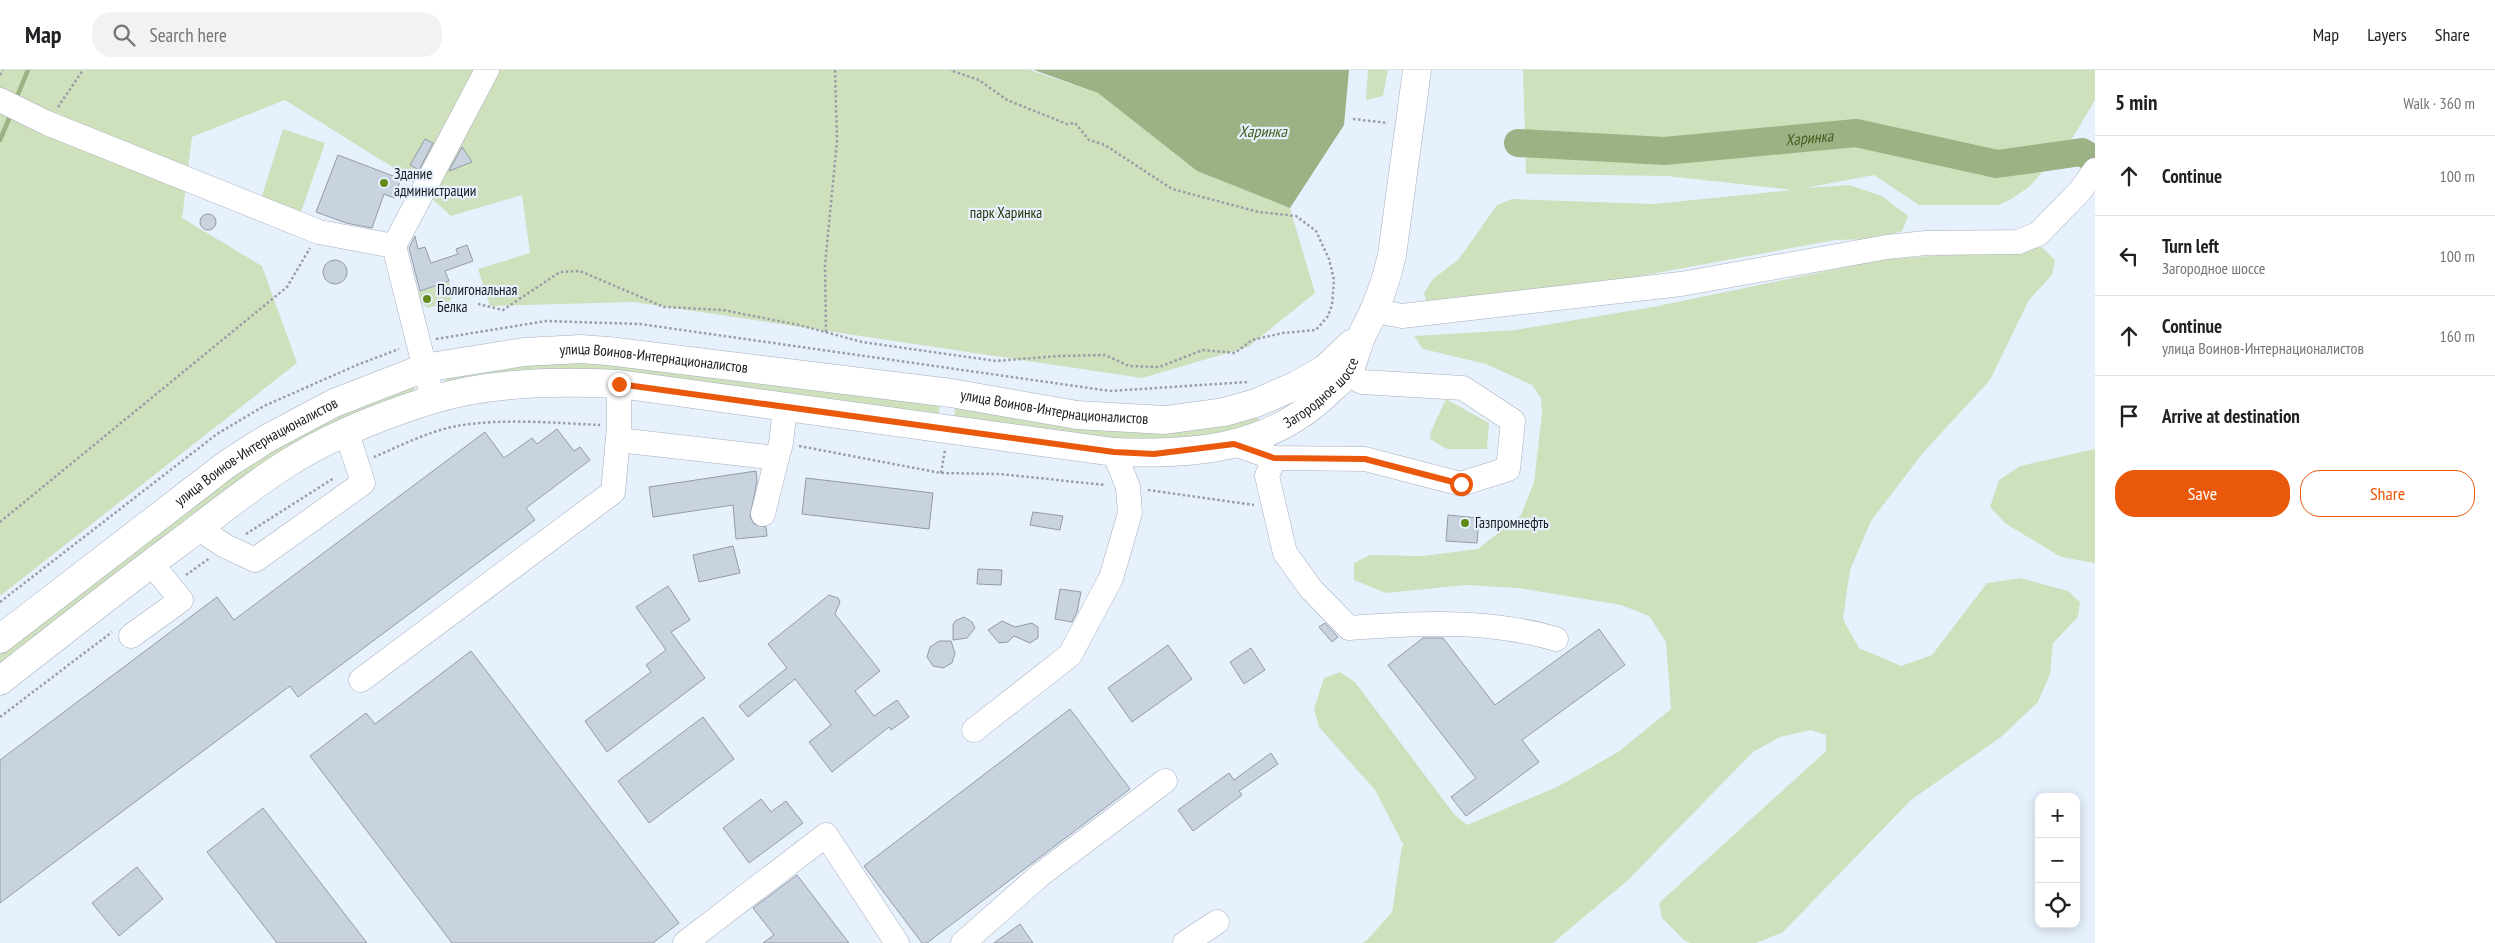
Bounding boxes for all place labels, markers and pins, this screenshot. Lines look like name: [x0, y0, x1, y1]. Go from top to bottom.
place label: Здание администрации: [394, 164, 476, 200]
marker: Здание администрации: [378, 177, 390, 189]
place label: Полигональная Белка: [437, 280, 518, 316]
marker: Полигональная Белка: [421, 293, 433, 305]
place label: Газпромнефть: [1475, 513, 1549, 532]
marker: Газпромнефть: [1459, 517, 1471, 529]

